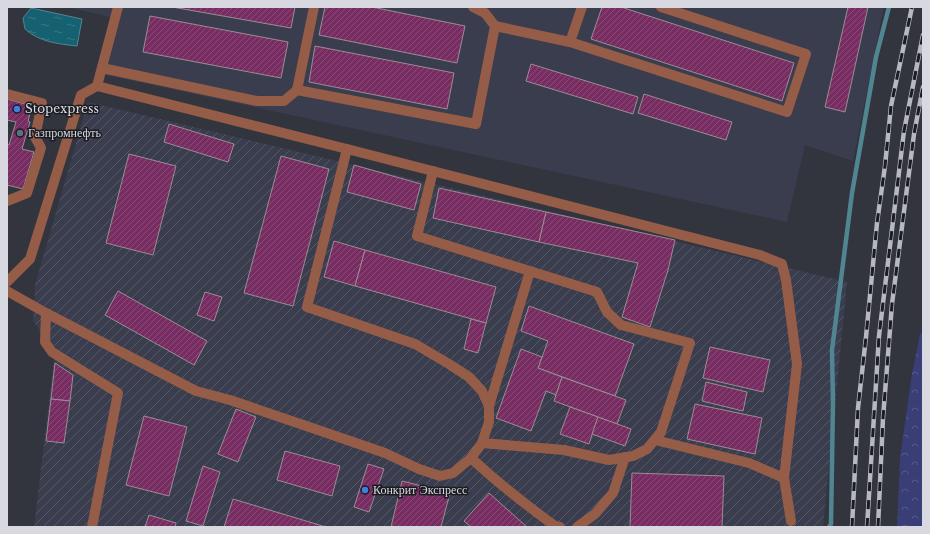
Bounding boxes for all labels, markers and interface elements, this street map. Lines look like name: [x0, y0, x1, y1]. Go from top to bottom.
place label: Stopexpress: [25, 101, 99, 116]
marker: Stopexpress: [12, 104, 22, 114]
place label: Газпромнефть: [28, 125, 101, 140]
marker: Газпромнефть: [15, 128, 25, 138]
place label: Конкрит Экспресс: [373, 482, 467, 497]
marker: Конкрит Экспресс: [360, 485, 370, 495]

